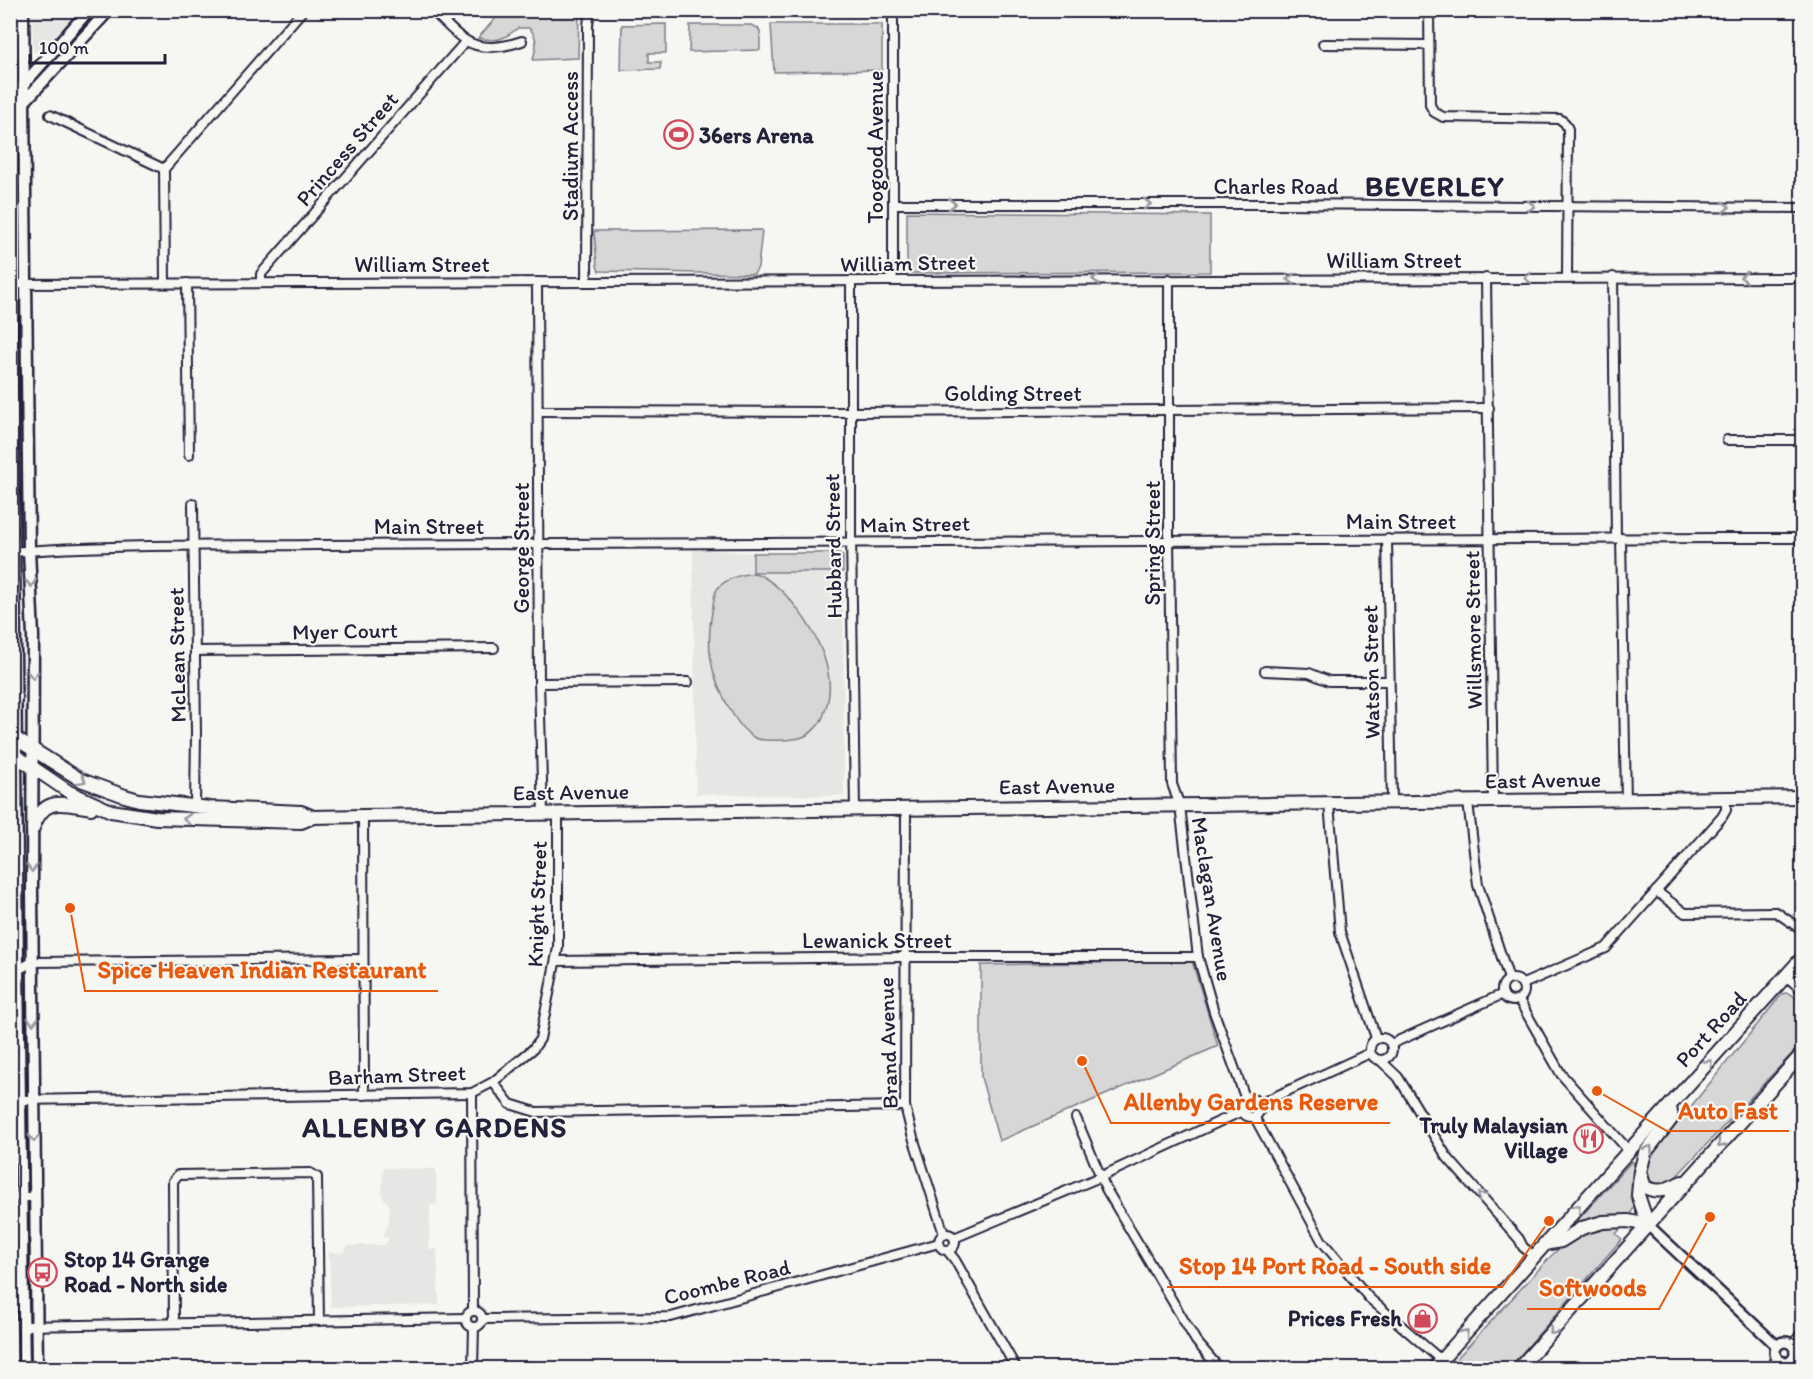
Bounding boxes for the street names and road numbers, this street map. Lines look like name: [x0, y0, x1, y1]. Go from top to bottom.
street label: Stadium Access: [557, 71, 584, 221]
street label: Toogood Avenue: [862, 71, 889, 223]
street label: Princess Street: [290, 86, 404, 212]
street label: Charles Road: [1214, 173, 1339, 200]
street label: William Street: [1326, 247, 1462, 274]
street label: William Street: [840, 248, 976, 278]
street label: William Street: [354, 251, 490, 278]
street label: Golding Street: [944, 380, 1082, 407]
street label: Hubbard Street: [818, 473, 848, 619]
street label: Spring Street: [1139, 480, 1166, 606]
street label: George Street: [508, 483, 535, 613]
street label: Main Street: [1346, 508, 1456, 535]
street label: Main Street: [860, 510, 970, 538]
street label: Main Street: [374, 513, 484, 540]
street label: Willsmore Street: [1458, 550, 1488, 710]
street label: McLean Street: [162, 587, 192, 723]
street label: Watson Street: [1356, 605, 1386, 739]
street label: Myer Court: [292, 617, 398, 645]
street label: East Avenue: [1485, 765, 1601, 795]
street label: East Avenue: [999, 771, 1115, 801]
street label: East Avenue: [513, 777, 629, 807]
street label: Maclagan Avenue: [1186, 815, 1238, 983]
street label: Knight Street: [521, 840, 553, 968]
street label: Lewanick Street: [802, 927, 952, 954]
street label: Brand Avenue: [872, 977, 904, 1109]
street label: Port Road: [1670, 985, 1752, 1073]
street label: Barham Street: [327, 1059, 467, 1091]
street label: Coombe Road: [661, 1253, 793, 1311]

